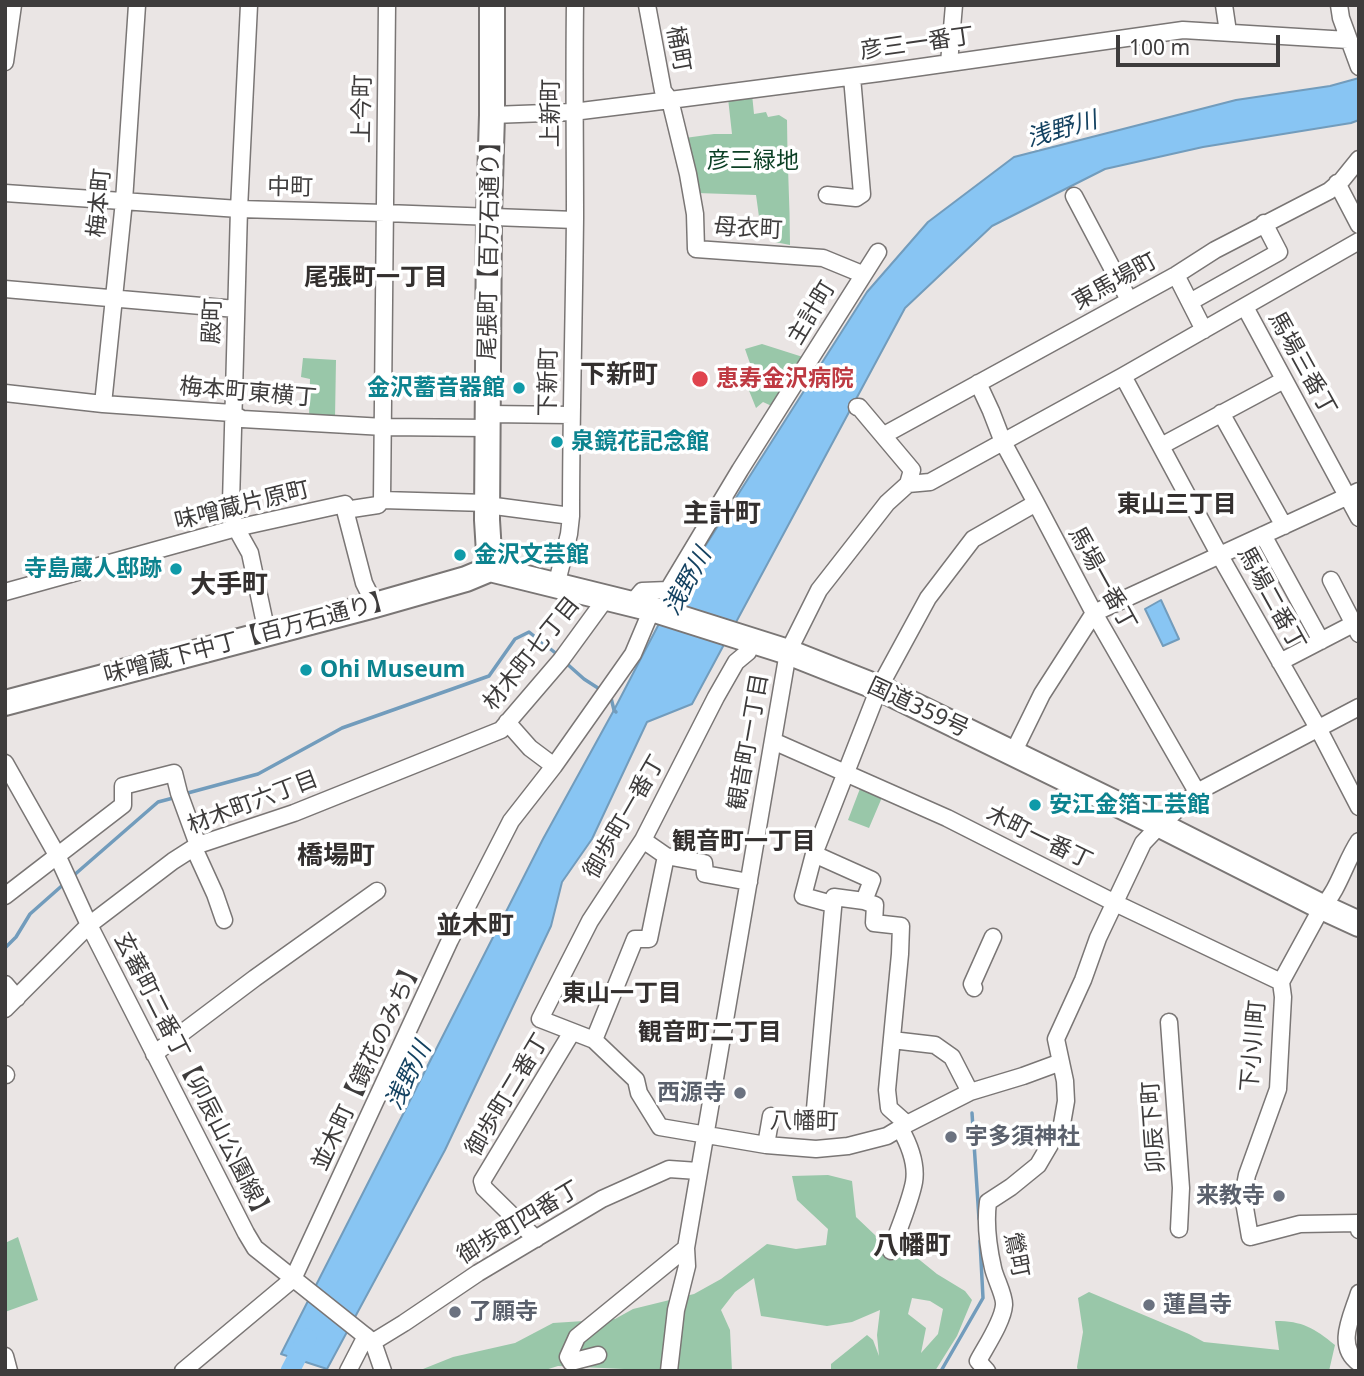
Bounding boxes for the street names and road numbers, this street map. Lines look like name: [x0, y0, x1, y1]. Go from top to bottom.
street label: 彦三一番丁: [858, 22, 976, 66]
street label: 桶町: [660, 24, 696, 74]
street label: 上今町: [349, 74, 377, 144]
street label: 上新町: [537, 79, 565, 147]
street label: 尾張町【百万石通り】: [474, 130, 506, 360]
street label: 梅本町: [83, 167, 117, 239]
street label: 中町: [267, 174, 313, 202]
street label: 母衣町: [713, 213, 783, 245]
street label: 東馬場町: [1068, 248, 1162, 316]
street label: 主計町: [782, 276, 842, 350]
street label: 殿町: [198, 298, 228, 344]
street label: 馬場三番丁: [1262, 307, 1342, 421]
street label: 下新町: [535, 347, 563, 417]
street label: 梅本町東横丁: [178, 373, 318, 413]
street label: 味噌蔵片原町: [172, 476, 312, 536]
street label: 馬場一番丁: [1062, 522, 1142, 636]
street label: 馬場二番丁: [1231, 542, 1311, 656]
street label: 味噌蔵下中丁【百万石通り】: [101, 586, 397, 690]
street label: 材木町七丁目: [478, 592, 586, 716]
street label: 観音町一丁目: [723, 672, 775, 812]
street label: 国道359号: [863, 673, 973, 743]
street label: 御歩町一番丁: [579, 750, 671, 884]
street label: 材木町六丁目: [184, 765, 322, 841]
street label: 木町一番丁: [981, 800, 1097, 876]
street label: 玄蕃町二番丁【卯辰山公園線】: [108, 928, 278, 1228]
street label: 並木町【鏡花のみち】: [307, 955, 429, 1175]
street label: 下小川町: [1236, 999, 1272, 1093]
street label: 御歩町二番丁: [461, 1029, 555, 1161]
street label: 卯辰下町: [1137, 1080, 1171, 1174]
street label: 八幡町: [769, 1108, 839, 1136]
street label: 御歩町四番丁: [453, 1176, 585, 1270]
street label: 鶯町: [998, 1230, 1034, 1280]

